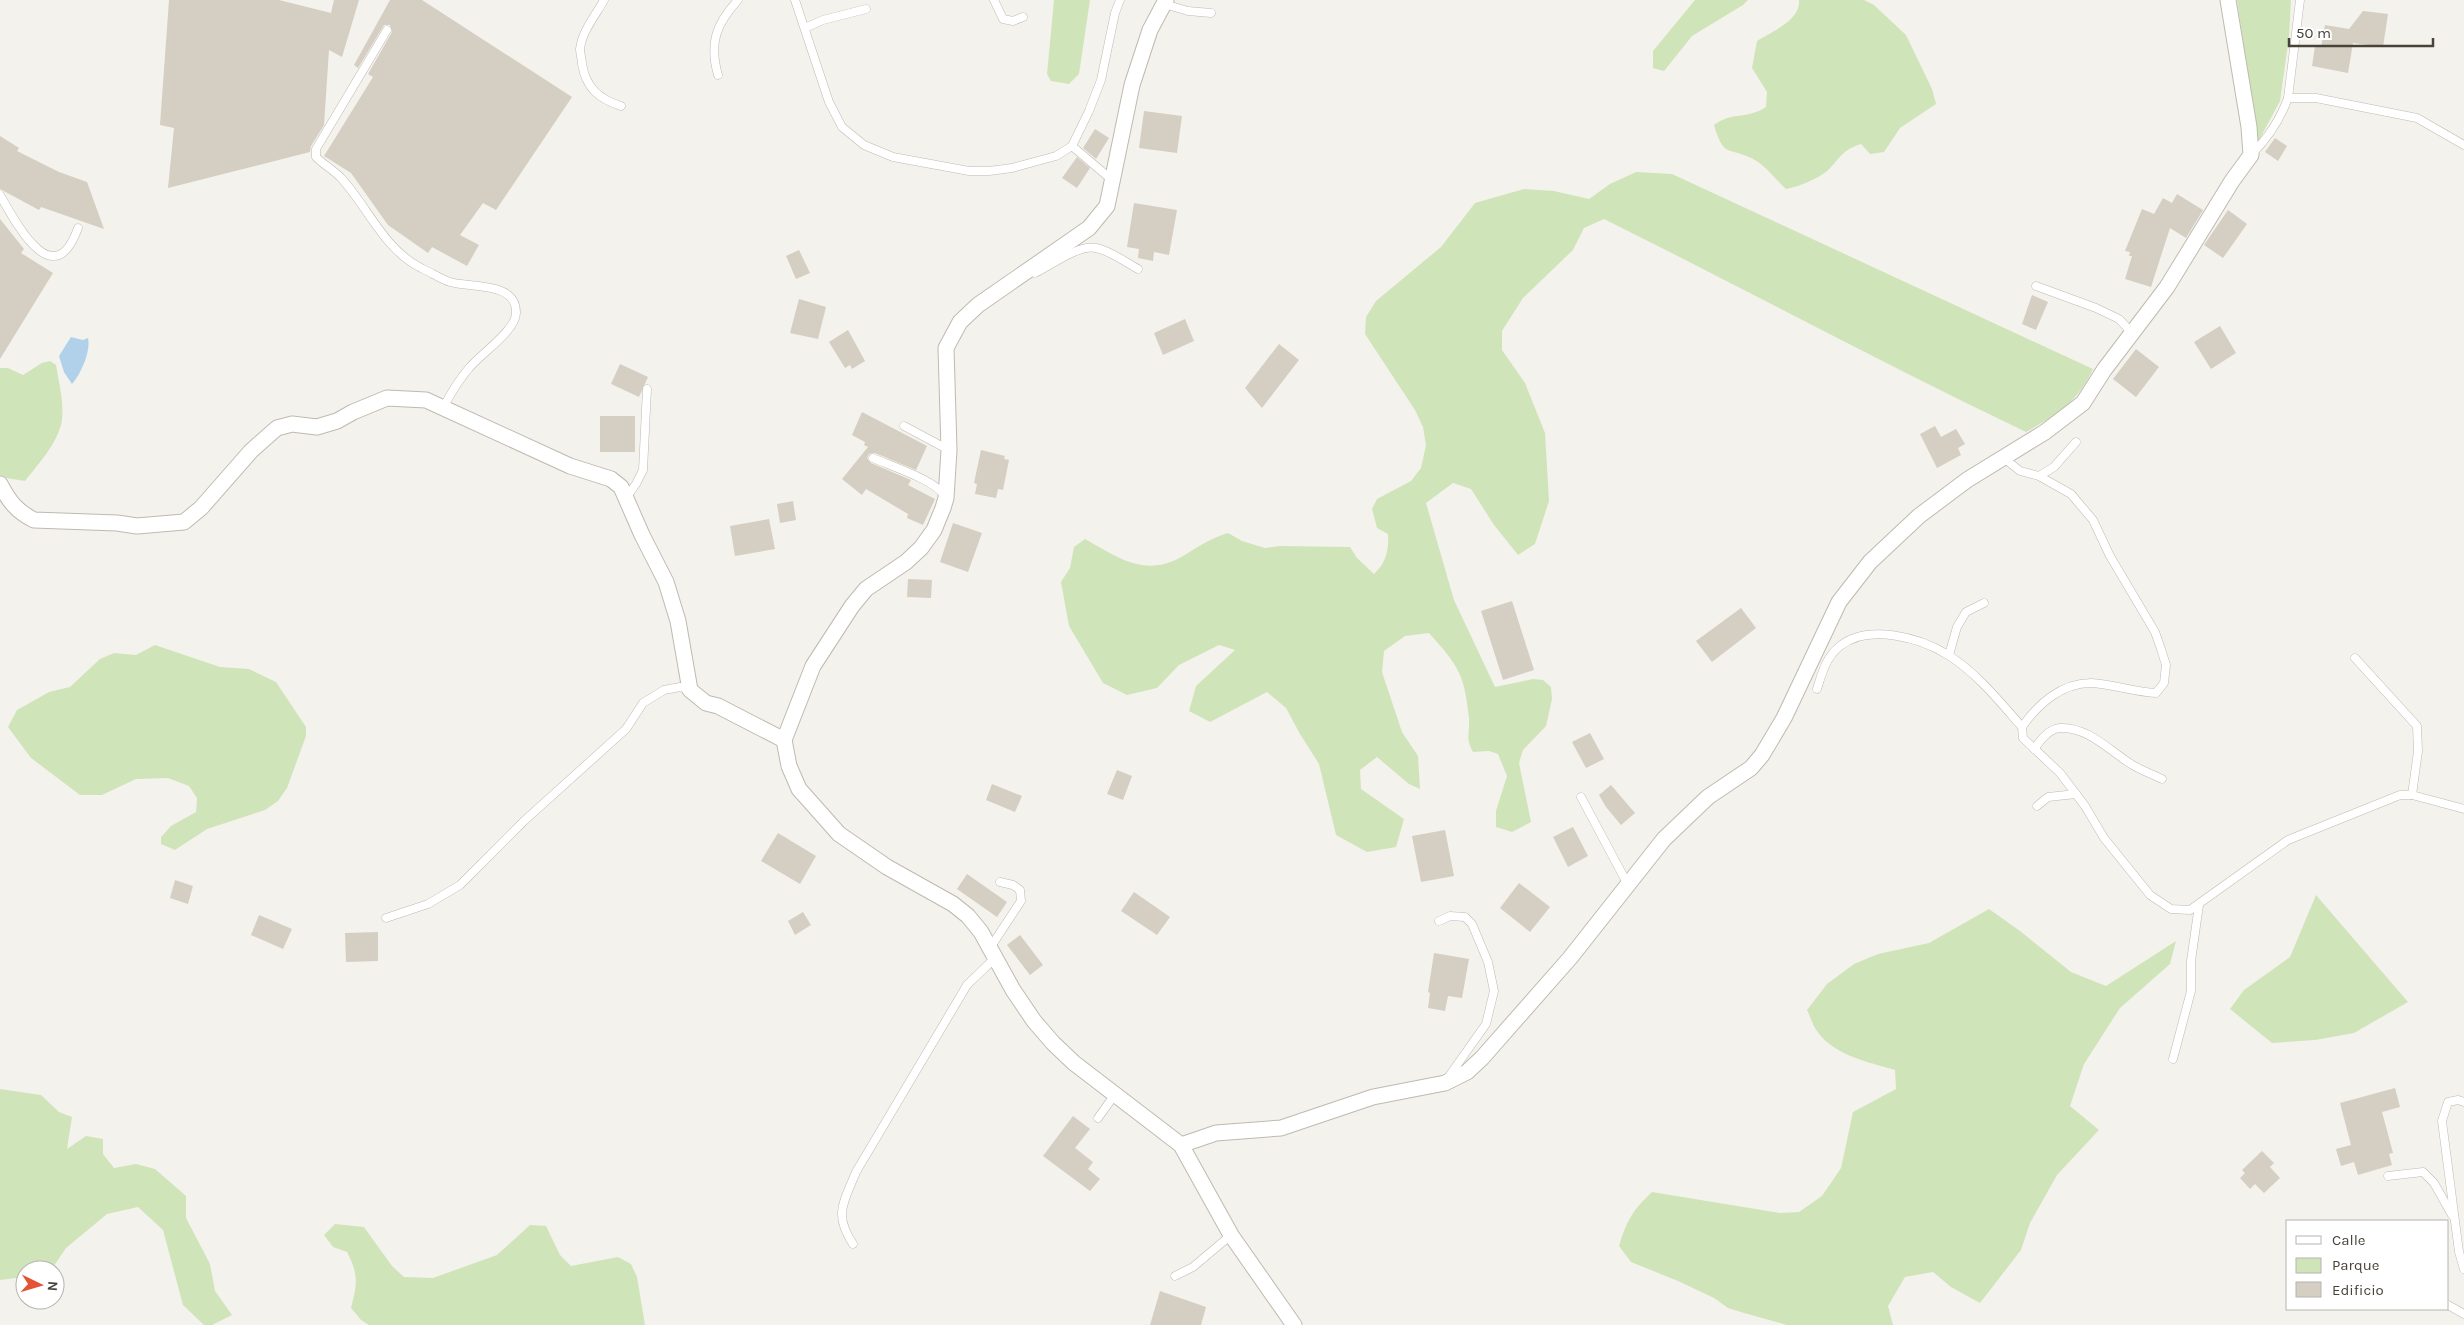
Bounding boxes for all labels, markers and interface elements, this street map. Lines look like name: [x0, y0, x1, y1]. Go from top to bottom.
scale bar: [2289, 15, 2433, 47]
text: 50 m: [2296, 24, 2331, 42]
legend: [2286, 1220, 2449, 1310]
text: Calle: [2332, 1231, 2366, 1249]
text: Parque: [2332, 1256, 2380, 1274]
north arrow: [15, 1260, 65, 1310]
text: N: [44, 1280, 61, 1292]
text: Edificio: [2332, 1281, 2384, 1299]

